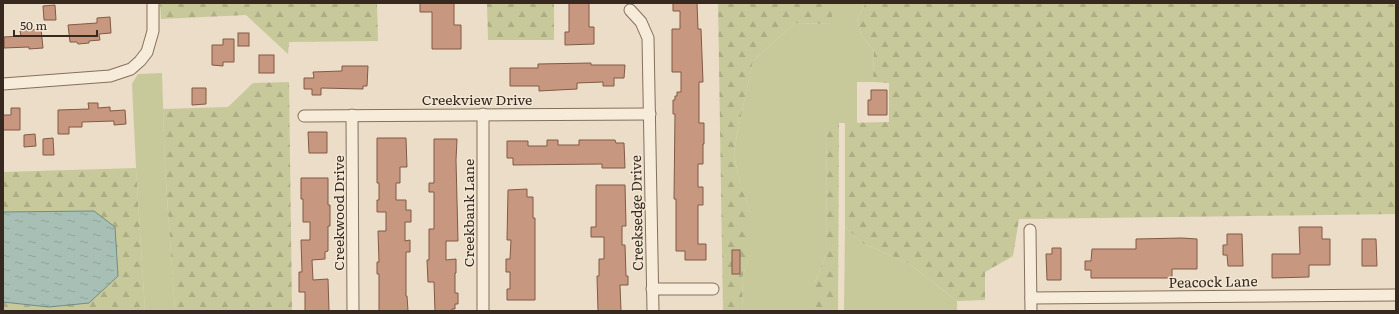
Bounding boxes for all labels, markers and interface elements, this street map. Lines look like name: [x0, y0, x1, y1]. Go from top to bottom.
scale bar: [14, 12, 97, 38]
text: 50 m: [20, 16, 47, 34]
street label: Creekview Drive: [422, 89, 532, 109]
street label: Creekwood Drive: [328, 155, 348, 271]
street label: Creeksedge Drive: [625, 155, 647, 271]
street label: Creekbank Lane: [458, 159, 478, 267]
street label: Peacock Lane: [1168, 270, 1258, 292]

